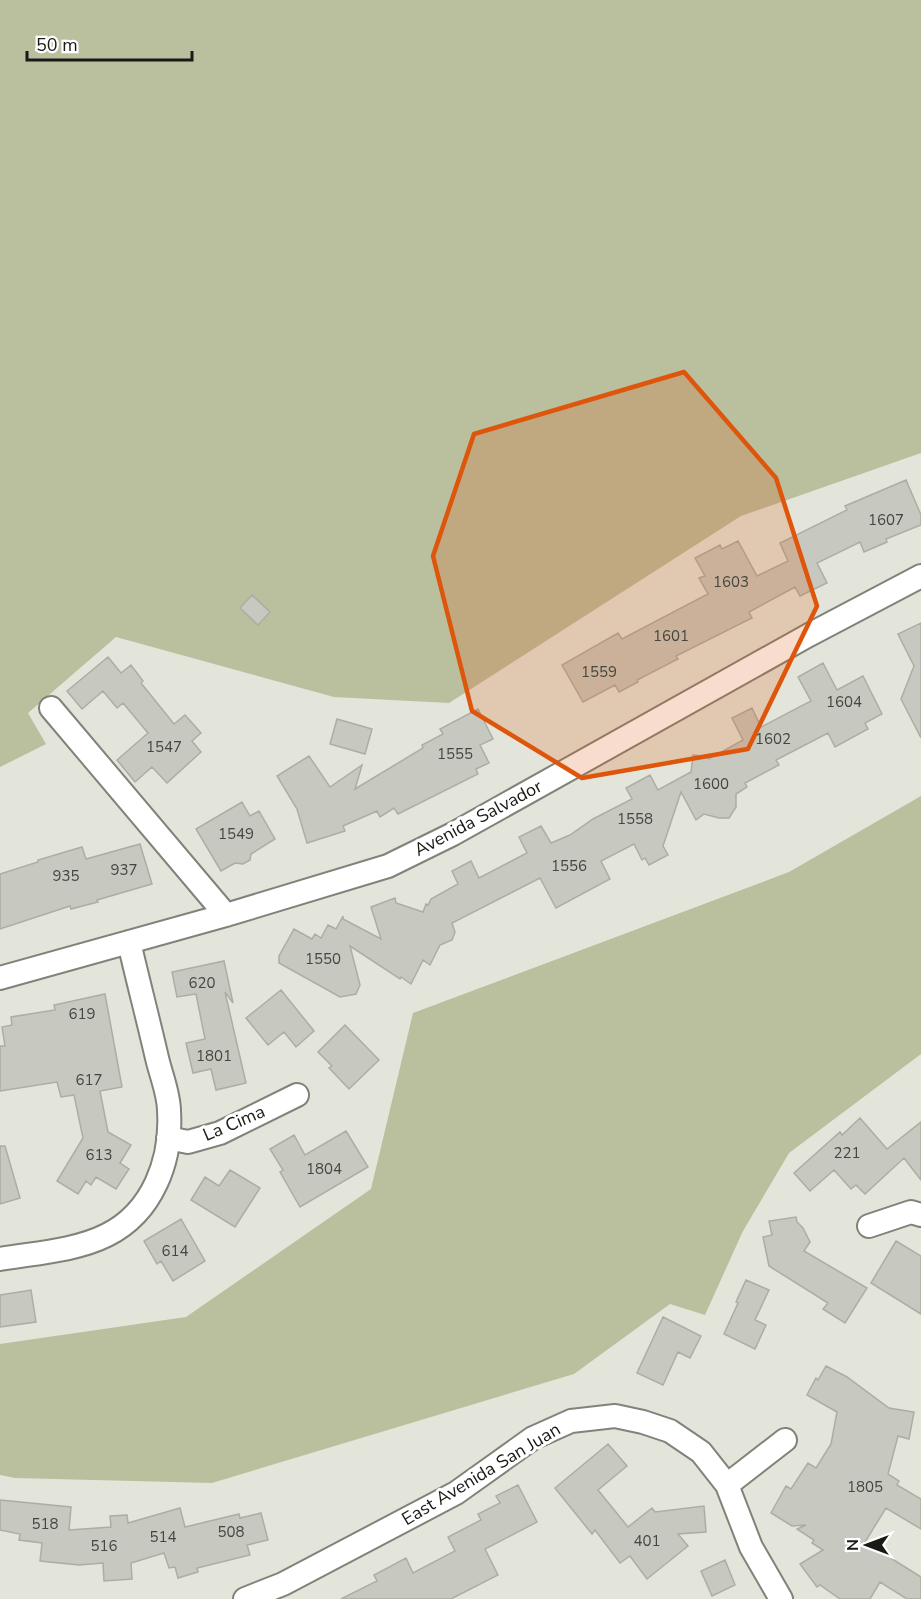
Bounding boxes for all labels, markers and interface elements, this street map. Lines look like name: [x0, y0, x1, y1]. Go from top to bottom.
scale bar: [27, 24, 192, 62]
text: 50 m: [36, 33, 78, 57]
house number: 1607: [868, 510, 904, 530]
house number: 1603: [713, 572, 749, 592]
house number: 1601: [653, 626, 689, 646]
house number: 1559: [581, 662, 617, 682]
house number: 1604: [826, 692, 862, 712]
house number: 1602: [755, 729, 791, 749]
house number: 1547: [146, 737, 182, 757]
house number: 1555: [437, 744, 473, 764]
street label: Avenida Salvador: [410, 774, 547, 862]
house number: 1600: [693, 774, 729, 794]
house number: 1558: [617, 809, 653, 829]
house number: 1549: [218, 824, 254, 844]
house number: 1556: [551, 856, 587, 876]
house number: 937: [110, 860, 138, 880]
house number: 935: [52, 866, 80, 886]
house number: 1550: [305, 949, 341, 969]
house number: 620: [188, 973, 216, 993]
house number: 619: [68, 1004, 96, 1024]
house number: 1801: [196, 1046, 232, 1066]
house number: 617: [75, 1070, 103, 1090]
street label: La Cima: [199, 1099, 269, 1147]
house number: 221: [833, 1143, 861, 1163]
house number: 613: [85, 1145, 113, 1165]
house number: 1804: [306, 1159, 342, 1179]
house number: 614: [161, 1241, 189, 1261]
street label: East Avenida San Juan: [397, 1417, 565, 1531]
house number: 1805: [847, 1477, 883, 1497]
house number: 518: [31, 1514, 59, 1534]
north arrow: [837, 1515, 897, 1575]
house number: 508: [217, 1522, 245, 1542]
house number: 514: [149, 1527, 177, 1547]
house number: 401: [633, 1531, 661, 1551]
house number: 516: [90, 1536, 118, 1556]
text: N: [842, 1539, 864, 1551]

